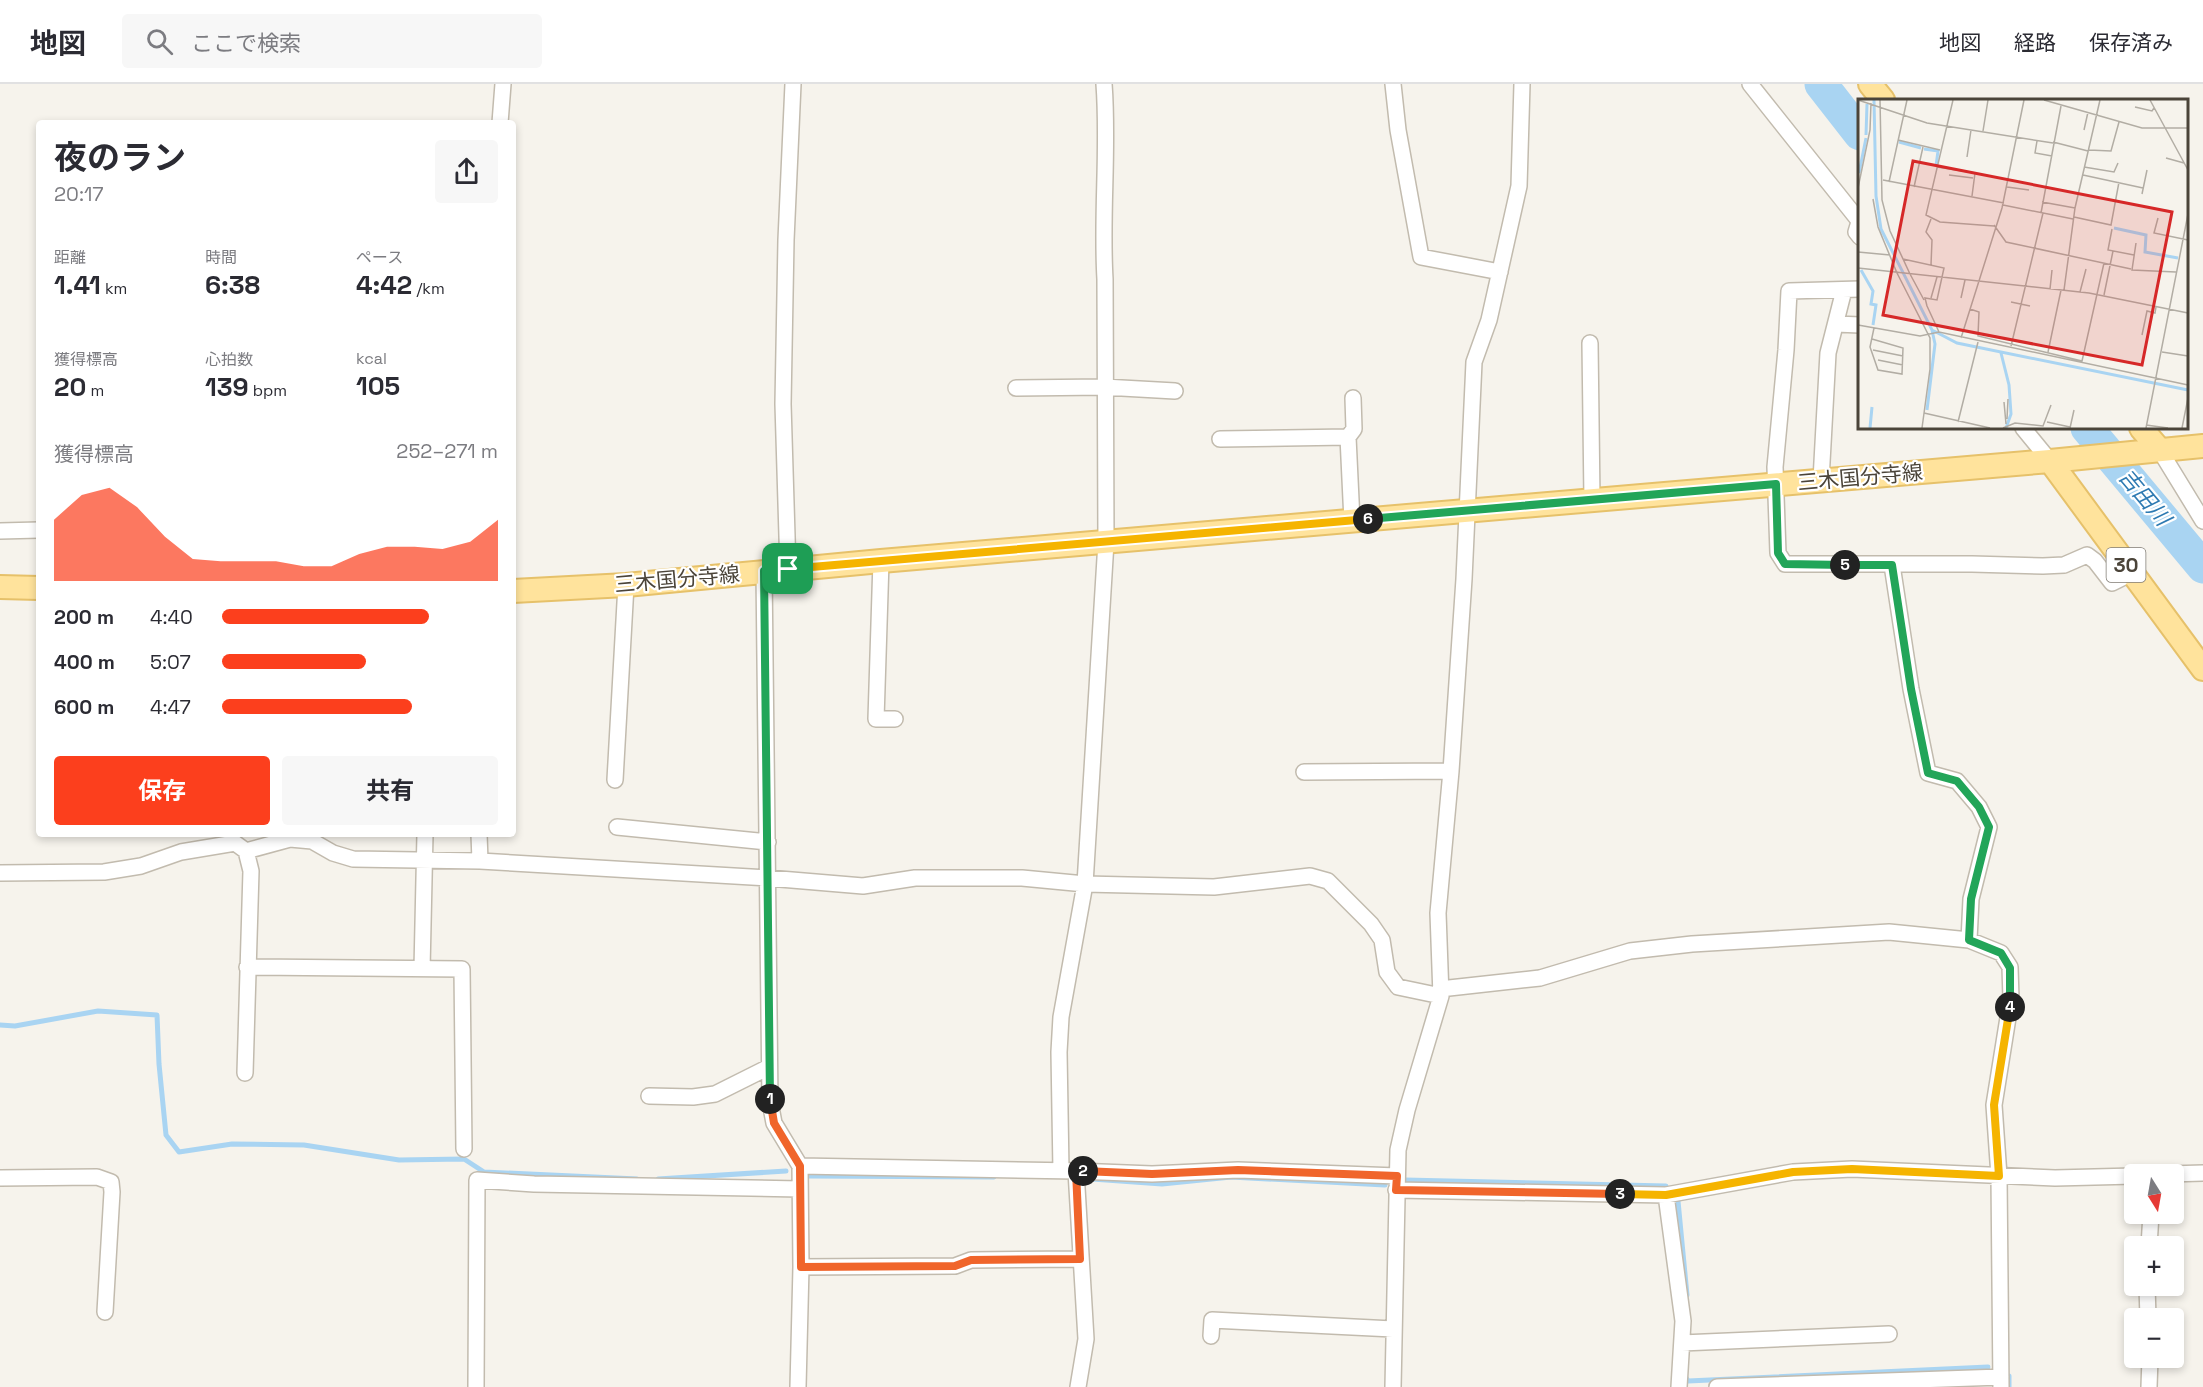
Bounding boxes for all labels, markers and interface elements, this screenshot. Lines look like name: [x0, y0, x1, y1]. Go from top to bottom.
search box: [122, 14, 542, 68]
text: 地図: [30, 25, 86, 61]
icon: search: [143, 25, 176, 58]
text: ここで検索: [191, 29, 301, 57]
text: 地図: [1939, 29, 1981, 56]
text: 経路: [2014, 29, 2056, 56]
text: 保存済み: [2089, 29, 2173, 56]
inset map: [1858, 99, 2188, 429]
text: 夜のラン: [54, 137, 186, 179]
button: share: [435, 140, 498, 203]
text: 20:17: [54, 181, 104, 207]
text: 距離: [54, 247, 86, 268]
text: 時間: [205, 247, 237, 268]
text: ペース: [356, 247, 403, 268]
text: 1.41: [54, 268, 101, 302]
text: 6:38: [205, 268, 260, 302]
text: 4:42: [356, 268, 412, 302]
text: km: [101, 278, 127, 299]
text: /km: [412, 278, 445, 299]
text: kcal: [356, 348, 387, 369]
text: 獲得標高: [54, 349, 118, 370]
text: 心拍数: [205, 349, 253, 370]
text: 105: [356, 369, 400, 403]
text: 20: [54, 370, 86, 404]
text: 139: [205, 370, 249, 404]
text: m: [86, 380, 104, 401]
text: bpm: [249, 380, 287, 401]
text: 252–271 m: [396, 438, 498, 464]
text: 獲得標高: [54, 441, 134, 467]
street label: 三木国分寺線: [1796, 458, 1924, 496]
water label: 吉田川: [2113, 463, 2178, 533]
pin: 6: [1353, 504, 1383, 534]
text: 6: [1363, 508, 1373, 529]
pin: [762, 543, 813, 594]
road number: 30: [2106, 548, 2146, 582]
pin: 5: [1830, 550, 1860, 580]
icon: arrive: [771, 552, 804, 585]
text: 5: [1840, 554, 1850, 575]
street label: 三木国分寺線: [613, 560, 741, 598]
text: 200 m: [54, 604, 114, 630]
text: 4:40: [150, 604, 193, 630]
text: 400 m: [54, 649, 115, 675]
text: 5:07: [150, 649, 191, 675]
text: 600 m: [54, 694, 114, 720]
text: 4:47: [150, 694, 191, 720]
button: 保存: [54, 756, 270, 825]
button: 共有: [282, 756, 498, 825]
pin: 4: [1995, 992, 2025, 1022]
text: 4: [2005, 996, 2015, 1017]
pin: 1: [755, 1084, 785, 1114]
text: 1: [766, 1088, 774, 1109]
pin: 2: [1068, 1156, 1098, 1186]
text: 2: [1078, 1160, 1088, 1181]
north arrow: [2124, 1164, 2184, 1224]
map controls: [2124, 1164, 2184, 1368]
pin: 3: [1605, 1179, 1635, 1209]
text: 3: [1615, 1183, 1625, 1204]
button: +: [2124, 1236, 2184, 1296]
button: −: [2124, 1308, 2184, 1368]

